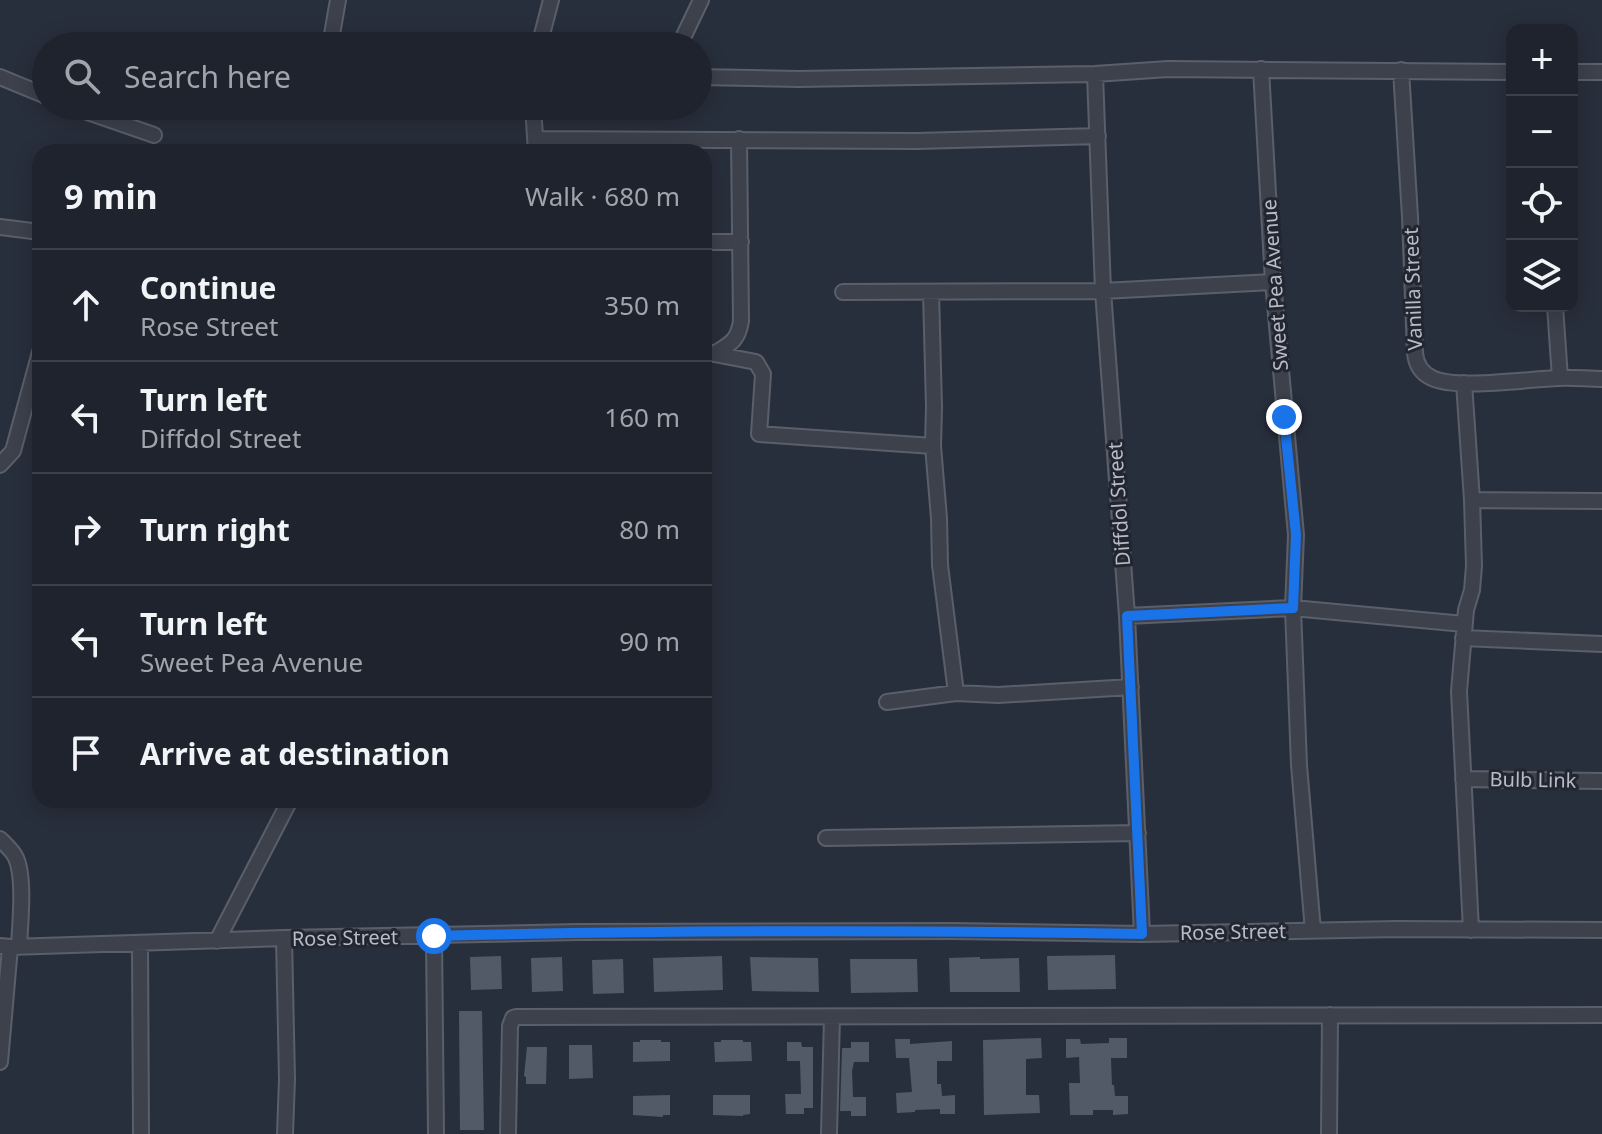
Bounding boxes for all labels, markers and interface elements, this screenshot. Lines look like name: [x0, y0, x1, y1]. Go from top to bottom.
map controls: [1506, 24, 1578, 312]
button: +: [1506, 24, 1578, 96]
search box: [32, 32, 712, 120]
icon: search: [60, 54, 104, 98]
text: Search here: [124, 56, 291, 97]
button: −: [1506, 96, 1578, 168]
button: locate: [1506, 168, 1578, 240]
text: 9 min: [64, 173, 158, 219]
text: Walk · 680 m: [525, 178, 680, 214]
street label: Sweet Pea Avenue: [1255, 198, 1294, 372]
street label: Vanilla Street: [1397, 227, 1428, 351]
button: layers: [1506, 240, 1578, 312]
text: Continue: [140, 267, 276, 308]
icon: ahead: [64, 283, 108, 327]
text: 350 m: [604, 287, 680, 323]
text: Rose Street: [140, 308, 278, 344]
text: Turn left: [140, 379, 268, 420]
icon: left: [64, 395, 108, 439]
text: 160 m: [604, 399, 680, 435]
route end: [1266, 399, 1302, 435]
text: Diffdol Street: [140, 420, 301, 456]
street label: Diffdol Street: [1101, 441, 1136, 567]
icon: right: [64, 507, 108, 551]
text: Turn right: [140, 509, 290, 550]
text: 80 m: [619, 511, 680, 547]
text: Turn left: [140, 603, 268, 644]
icon: left: [64, 619, 108, 663]
text: 90 m: [619, 623, 680, 659]
text: Sweet Pea Avenue: [140, 644, 363, 680]
icon: arrive: [64, 731, 108, 775]
text: Arrive at destination: [140, 733, 450, 774]
street label: Bulb Link: [1489, 765, 1577, 794]
street label: Rose Street: [1180, 917, 1286, 946]
route start: [416, 918, 452, 954]
street label: Rose Street: [292, 923, 398, 952]

